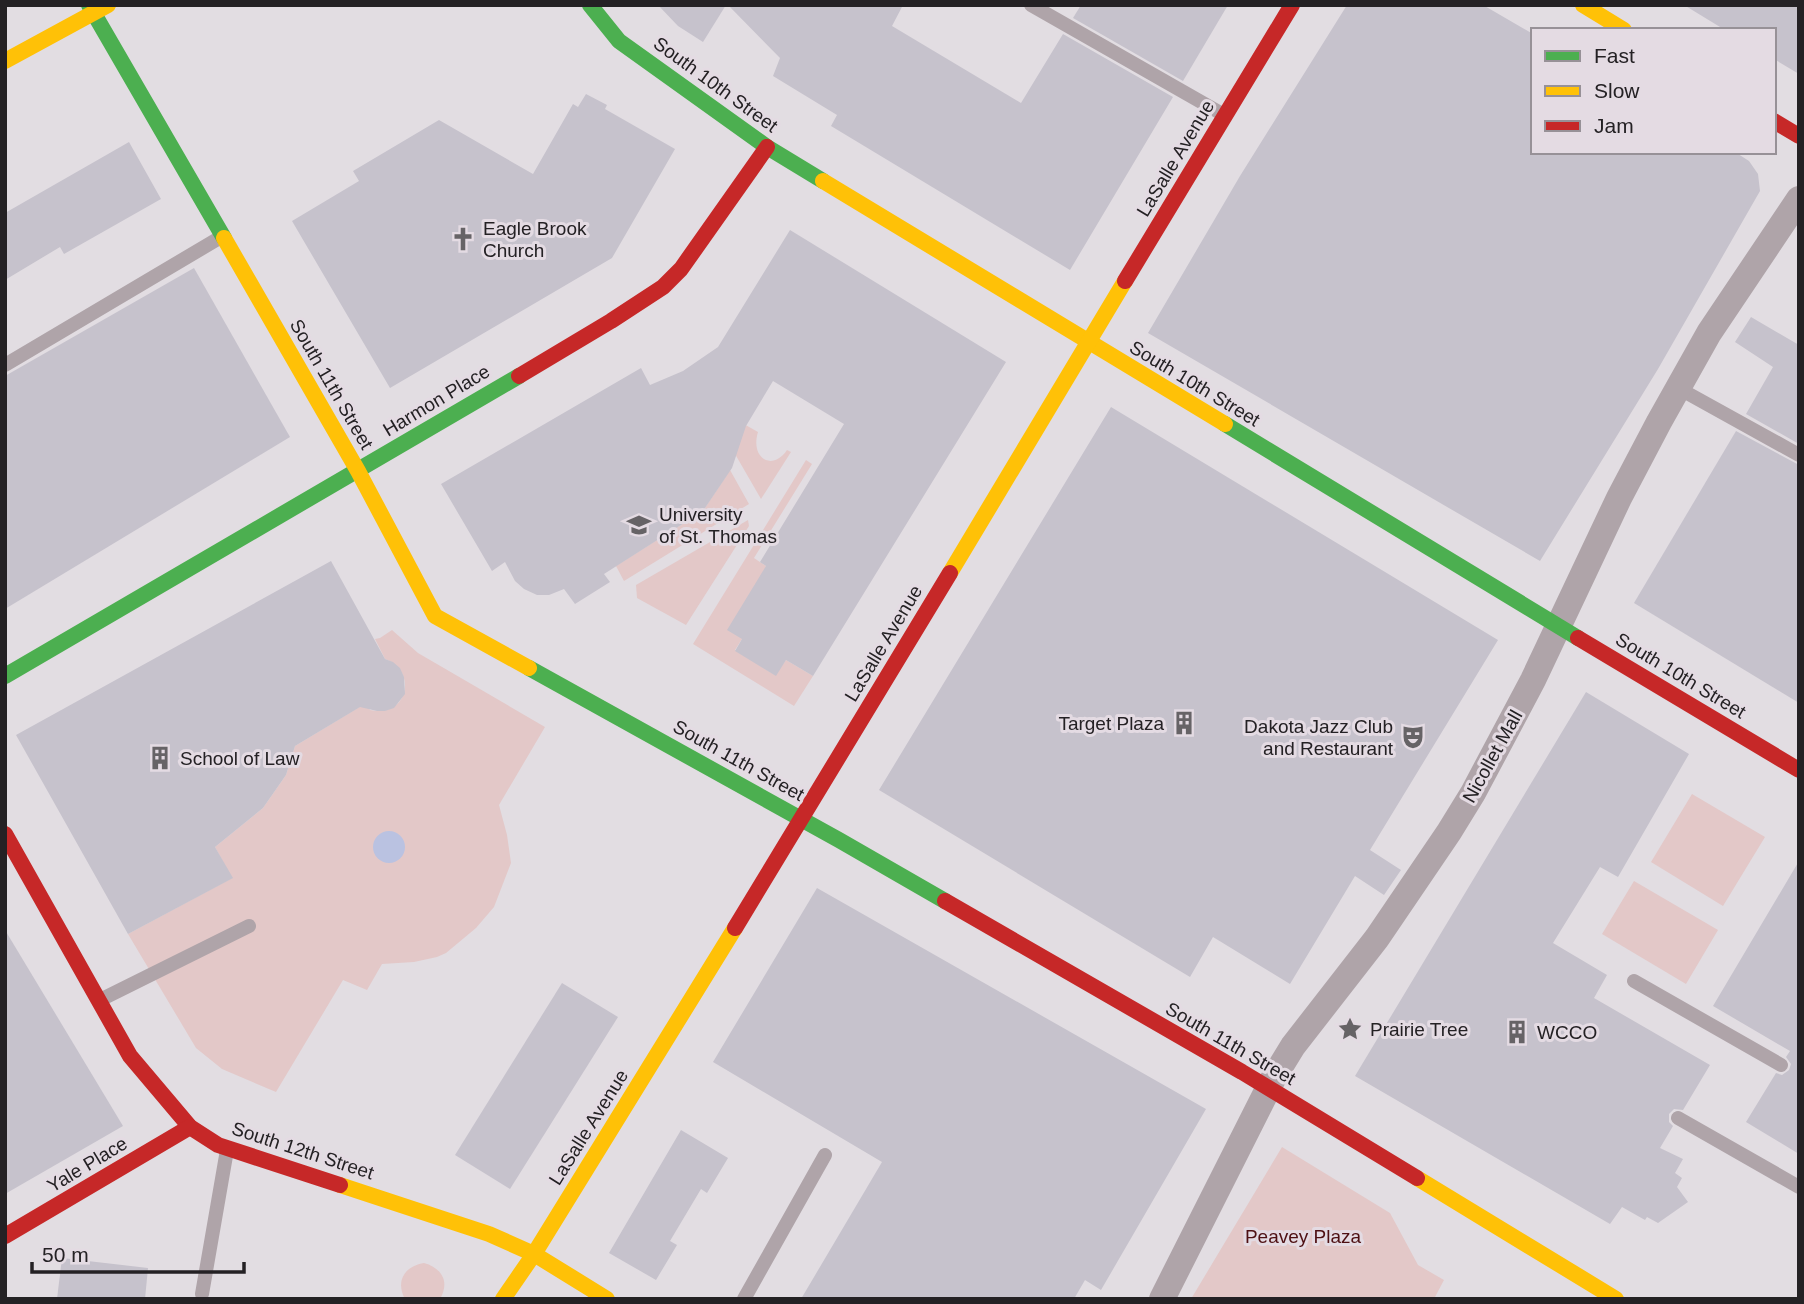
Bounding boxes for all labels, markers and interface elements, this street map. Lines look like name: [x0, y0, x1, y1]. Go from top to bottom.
legend: [1531, 28, 1776, 154]
street label: South 10th Street: [650, 32, 782, 137]
text: Fast: [1594, 44, 1635, 67]
text: Slow: [1594, 79, 1640, 102]
street label: LaSalle Avenue: [1133, 96, 1218, 220]
text: Jam: [1594, 114, 1634, 137]
place label: Eagle Brook Church: [483, 218, 587, 261]
church icon: Eagle Brook Church: [449, 225, 477, 253]
street label: South 11th Street: [286, 316, 378, 454]
street label: South 10th Street: [1126, 336, 1264, 431]
street label: Harmon Place: [379, 360, 493, 440]
place label: University of St. Thomas: [659, 504, 777, 547]
school or university icon: University of St. Thomas: [625, 511, 653, 539]
street label: LaSalle Avenue: [841, 581, 926, 705]
street label: South 10th Street: [1612, 628, 1750, 723]
street label: Nicollet Mall: [1458, 706, 1526, 806]
building icon: Target Plaza: [1170, 709, 1198, 737]
place label: Target Plaza: [1058, 713, 1164, 734]
street label: South 11th Street: [670, 716, 809, 805]
place label: Dakota Jazz Club and Restaurant: [1244, 716, 1394, 759]
theatre icon: Dakota Jazz Club and Restaurant: [1399, 723, 1427, 751]
building icon: School of Law: [146, 744, 174, 772]
place label: School of Law: [180, 748, 300, 769]
street label: South 11th Street: [1162, 998, 1300, 1090]
place icon: Prairie Tree: [1336, 1015, 1364, 1043]
building icon: WCCO: [1503, 1018, 1531, 1046]
place label: Prairie Tree: [1370, 1019, 1468, 1040]
place label: WCCO: [1537, 1022, 1597, 1043]
street label: LaSalle Avenue: [545, 1066, 632, 1189]
street label: South 12th Street: [229, 1118, 377, 1184]
street label: Yale Place: [44, 1132, 131, 1196]
park label: Peavey Plaza: [1245, 1226, 1362, 1247]
scale bar: [32, 1230, 243, 1274]
text: 50 m: [42, 1243, 89, 1266]

